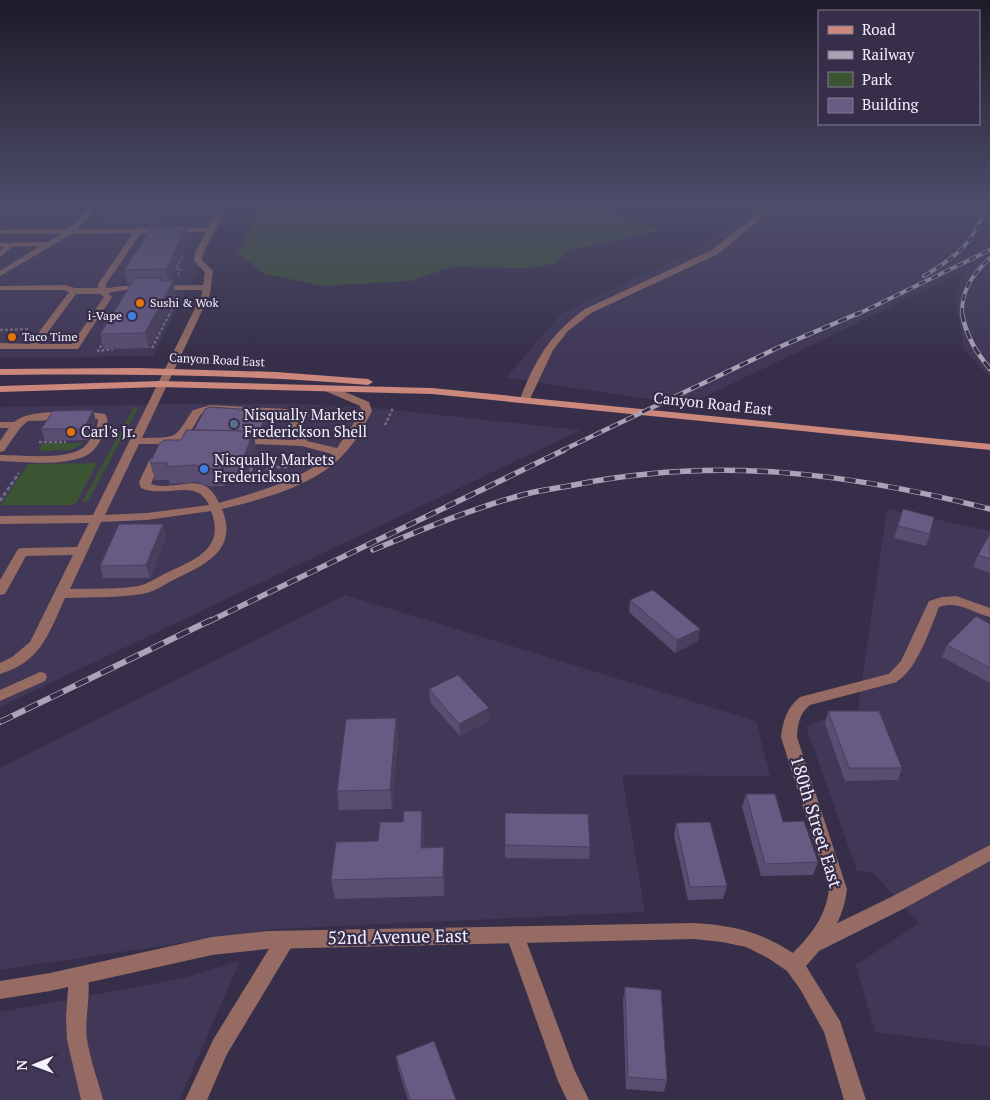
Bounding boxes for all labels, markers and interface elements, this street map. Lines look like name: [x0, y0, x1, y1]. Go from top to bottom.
legend: [818, 10, 980, 125]
text: Road: [862, 19, 895, 39]
text: Railway: [862, 44, 915, 64]
text: Park: [862, 69, 892, 89]
text: Building: [862, 94, 920, 114]
place label: Sushi & Wok: [150, 295, 219, 310]
marker: Sushi & Wok: [134, 297, 146, 309]
place label: i-Vape: [88, 308, 122, 323]
marker: i-Vape: [126, 310, 138, 322]
place label: Taco Time: [22, 329, 78, 344]
marker: Taco Time: [6, 331, 18, 343]
street label: Canyon Road East: [169, 350, 266, 370]
street label: Canyon Road East: [652, 387, 774, 419]
place label: Nisqually Markets Frederickson Shell: [244, 404, 367, 441]
marker: Nisqually Markets Frederickson Shell: [228, 418, 240, 430]
place label: Carl's Jr.: [81, 421, 136, 441]
marker: Carl's Jr.: [65, 426, 77, 438]
place label: Nisqually Markets Frederickson: [214, 449, 334, 486]
marker: Nisqually Markets Frederickson: [198, 463, 210, 475]
street label: 180th Street East: [785, 753, 849, 891]
street label: 52nd Avenue East: [327, 923, 469, 949]
north arrow: [10, 1040, 60, 1090]
text: N: [12, 1059, 31, 1071]

